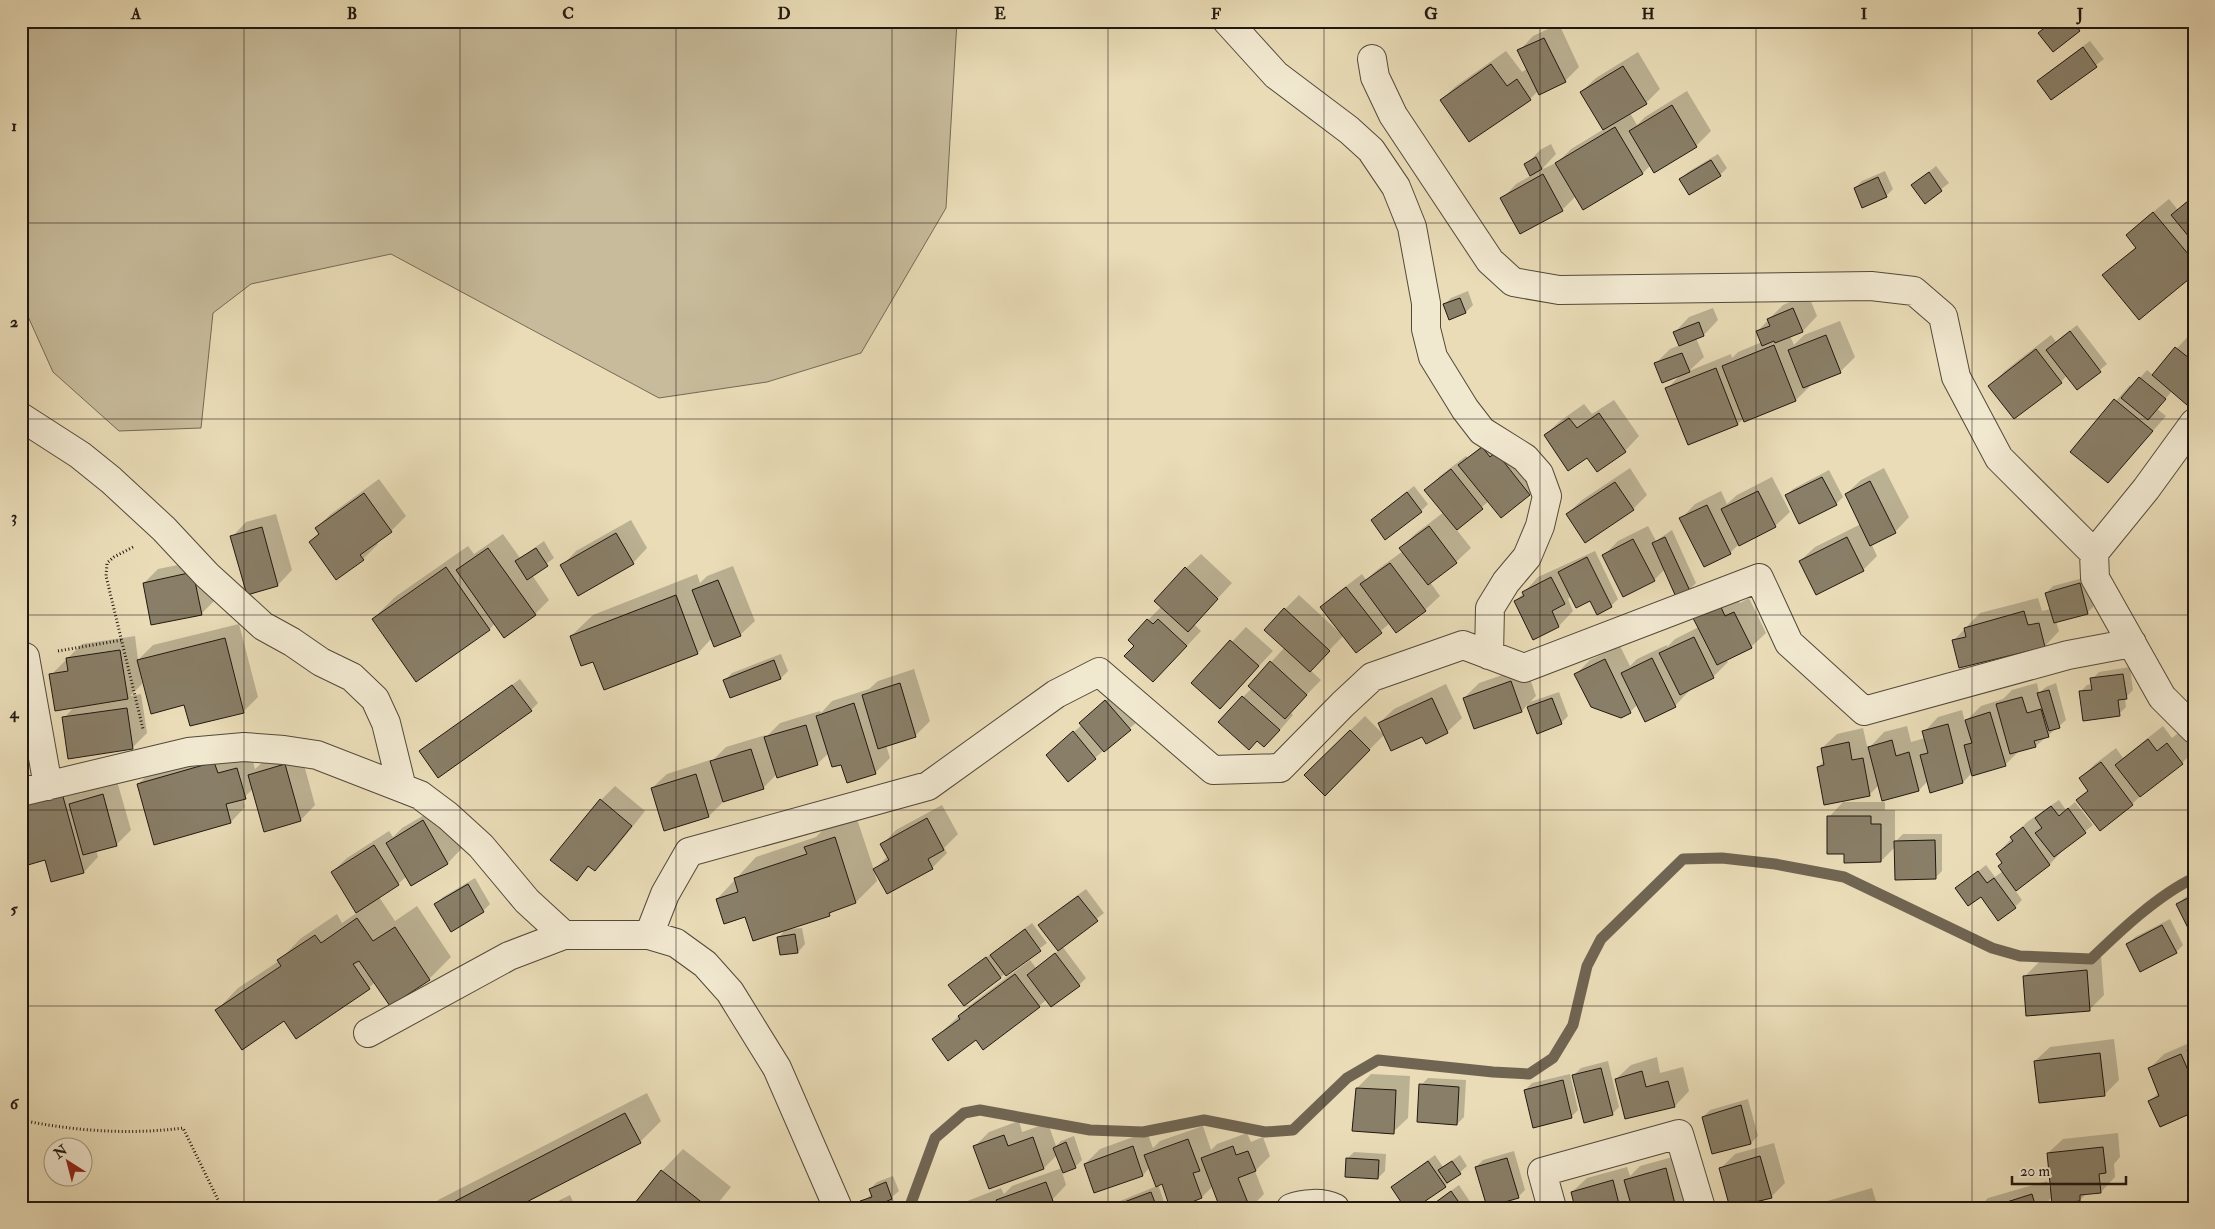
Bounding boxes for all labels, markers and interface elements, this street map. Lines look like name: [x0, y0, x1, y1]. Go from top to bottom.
text: A: [130, 4, 142, 24]
text: B: [347, 4, 357, 24]
text: C: [562, 4, 574, 24]
text: D: [777, 4, 791, 24]
text: E: [994, 4, 1006, 24]
text: F: [1211, 4, 1221, 24]
text: G: [1424, 4, 1438, 24]
text: H: [1641, 4, 1655, 24]
text: I: [1861, 4, 1868, 24]
text: J: [2076, 4, 2084, 25]
text: 1: [11, 116, 17, 136]
text: 2: [10, 312, 18, 332]
text: 3: [11, 507, 17, 527]
text: 4: [9, 703, 20, 723]
text: 5: [10, 899, 18, 919]
text: 6: [10, 1094, 20, 1114]
north arrow: [42, 1136, 92, 1186]
text: N: [50, 1141, 71, 1163]
scale bar: [2012, 1154, 2126, 1186]
text: 20 m: [2020, 1162, 2050, 1181]

